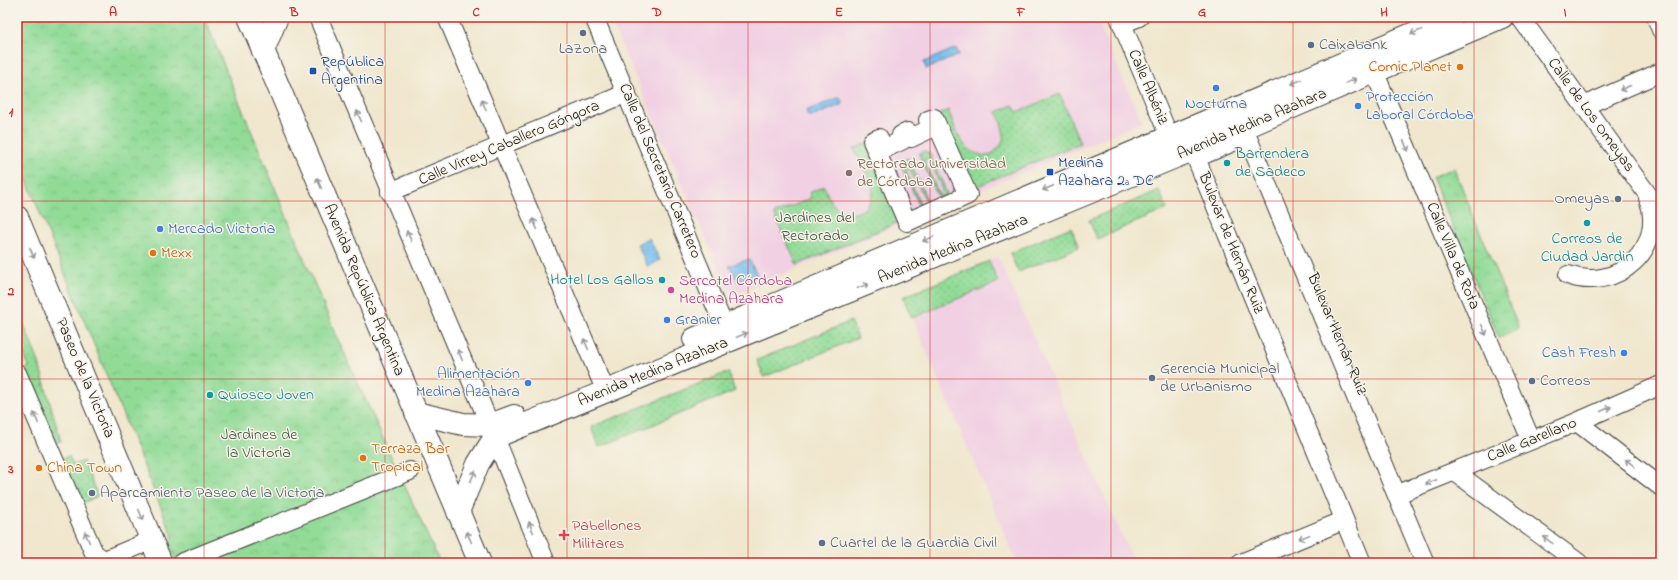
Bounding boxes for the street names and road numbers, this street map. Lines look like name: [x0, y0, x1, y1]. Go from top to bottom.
street label: Calle Albéniz: [1121, 46, 1175, 129]
street label: Calle de Los Omeyas: [1541, 53, 1641, 177]
street label: Calle del Secretario Carretero: [612, 80, 708, 262]
street label: Avenida Medina Azahara: [1173, 82, 1331, 166]
street label: Calle Virrey Caballero Góngora: [415, 94, 603, 192]
street label: Bulevar de Hernán Ruiz: [1191, 168, 1270, 318]
street label: Calle Villa de Rota: [1420, 199, 1486, 313]
street label: Avenida República Argentina: [317, 200, 411, 380]
street label: Avenida Medina Azahara: [874, 208, 1032, 290]
street label: Bulevar Hernán Ruiz: [1300, 268, 1374, 399]
street label: Paseo de la Victoria: [49, 314, 121, 442]
street label: Avenida Medina Azahara: [574, 331, 732, 413]
street label: Calle Garellano: [1483, 411, 1581, 469]

